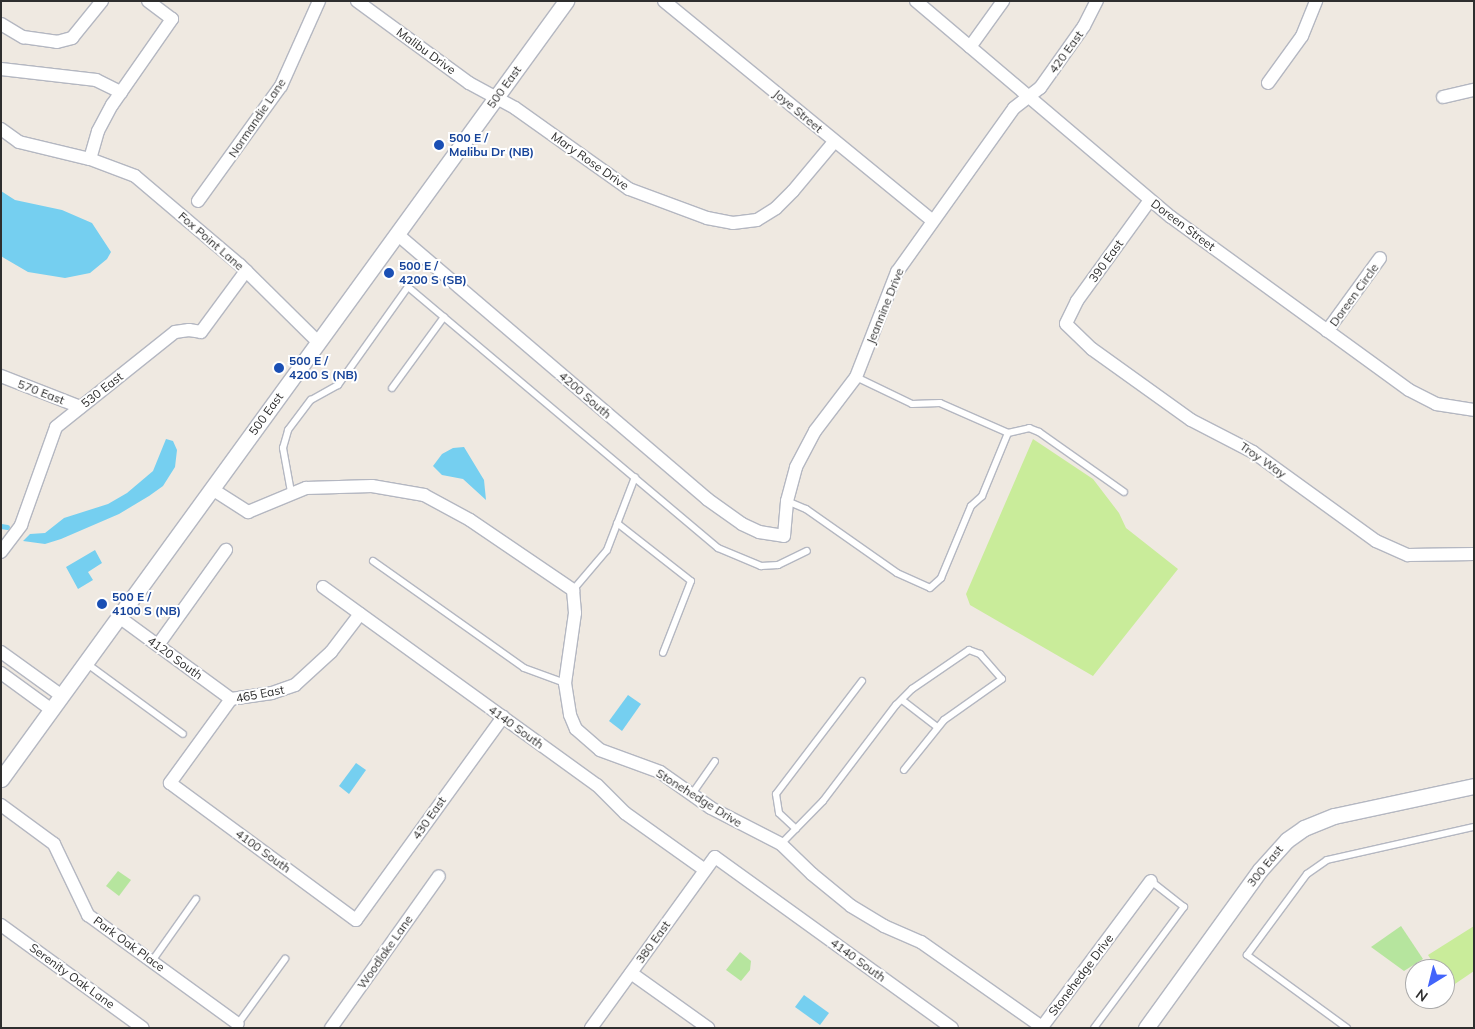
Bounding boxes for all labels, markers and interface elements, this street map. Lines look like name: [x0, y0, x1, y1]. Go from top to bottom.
street label: Malibu Drive: [394, 25, 458, 77]
street label: 420 East: [1046, 28, 1086, 76]
street label: 500 East: [484, 63, 524, 111]
street label: Normandie Lane: [225, 76, 289, 160]
street label: Joye Street: [770, 86, 826, 136]
street label: Mary Rose Drive: [548, 129, 632, 193]
place label: 500 E / Malibu Dr (NB): [449, 131, 534, 159]
marker: 500 E / Malibu Dr (NB): [433, 139, 445, 151]
street label: Doreen Street: [1148, 196, 1218, 254]
street label: Fox Point Lane: [175, 209, 247, 273]
street label: 390 East: [1086, 237, 1126, 285]
place label: 500 E / 4200 S (SB): [399, 259, 467, 287]
street label: Doreen Circle: [1326, 261, 1382, 329]
street label: Jeannine Drive: [863, 266, 907, 346]
marker: 500 E / 4200 S (SB): [383, 267, 395, 279]
place label: 500 E / 4200 S (NB): [289, 354, 358, 382]
marker: 500 E / 4200 S (NB): [273, 362, 285, 374]
street label: 4200 South: [556, 368, 614, 422]
street label: 530 East: [78, 369, 126, 411]
street label: 570 East: [16, 377, 66, 407]
street label: 500 East: [246, 390, 286, 438]
street label: Troy Way: [1237, 439, 1289, 481]
place label: 500 E / 4100 S (NB): [112, 590, 181, 618]
marker: 500 E / 4100 S (NB): [96, 598, 108, 610]
street label: 4120 South: [145, 633, 205, 683]
street label: 465 East: [235, 682, 285, 706]
street label: 4140 South: [486, 702, 546, 752]
street label: Stonehedge Drive: [653, 766, 745, 830]
street label: 430 East: [409, 794, 449, 842]
street label: 4100 South: [233, 826, 293, 876]
street label: 300 East: [1244, 842, 1286, 890]
street label: Woodlake Lane: [354, 912, 416, 992]
street label: Park Oak Place: [91, 913, 167, 975]
street label: 380 East: [633, 918, 673, 966]
street label: Stonehedge Drive: [1046, 931, 1116, 1019]
street label: 4140 South: [828, 935, 888, 985]
street label: Serenity Oak Lane: [27, 940, 117, 1012]
north arrow: [1405, 959, 1455, 1009]
text: N: [1412, 985, 1431, 1006]

